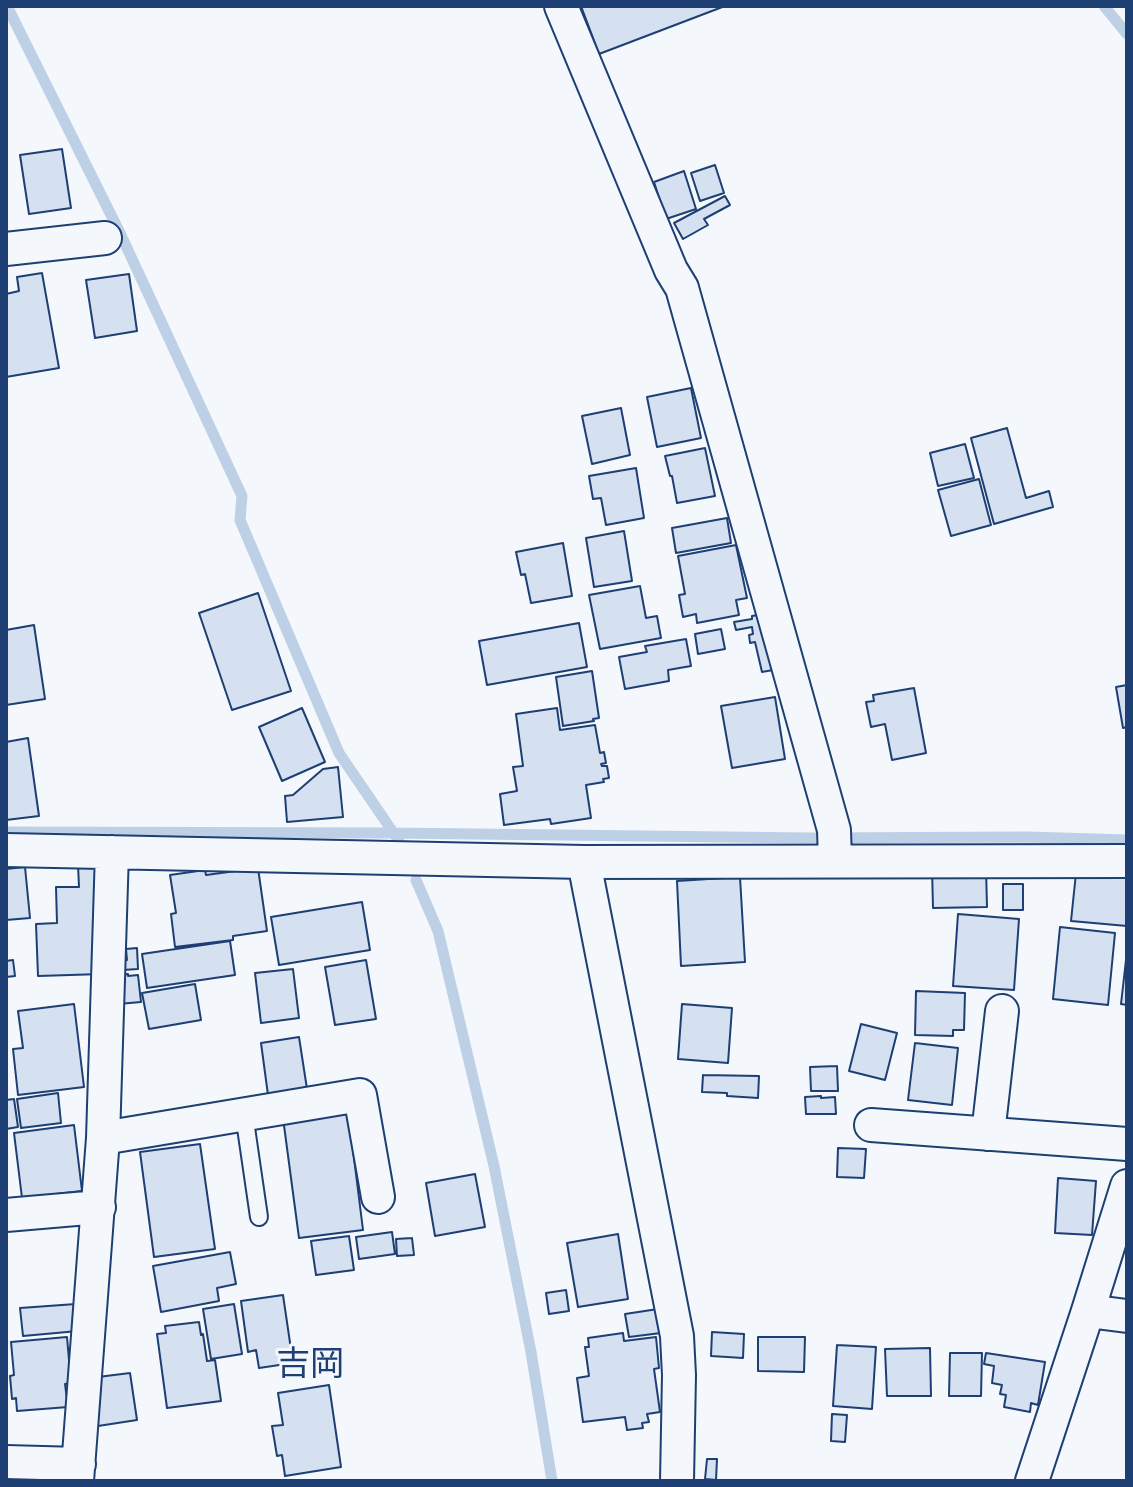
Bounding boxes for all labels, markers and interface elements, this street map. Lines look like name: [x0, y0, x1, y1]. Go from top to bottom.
district label: 吉岡: [276, 1345, 344, 1385]

